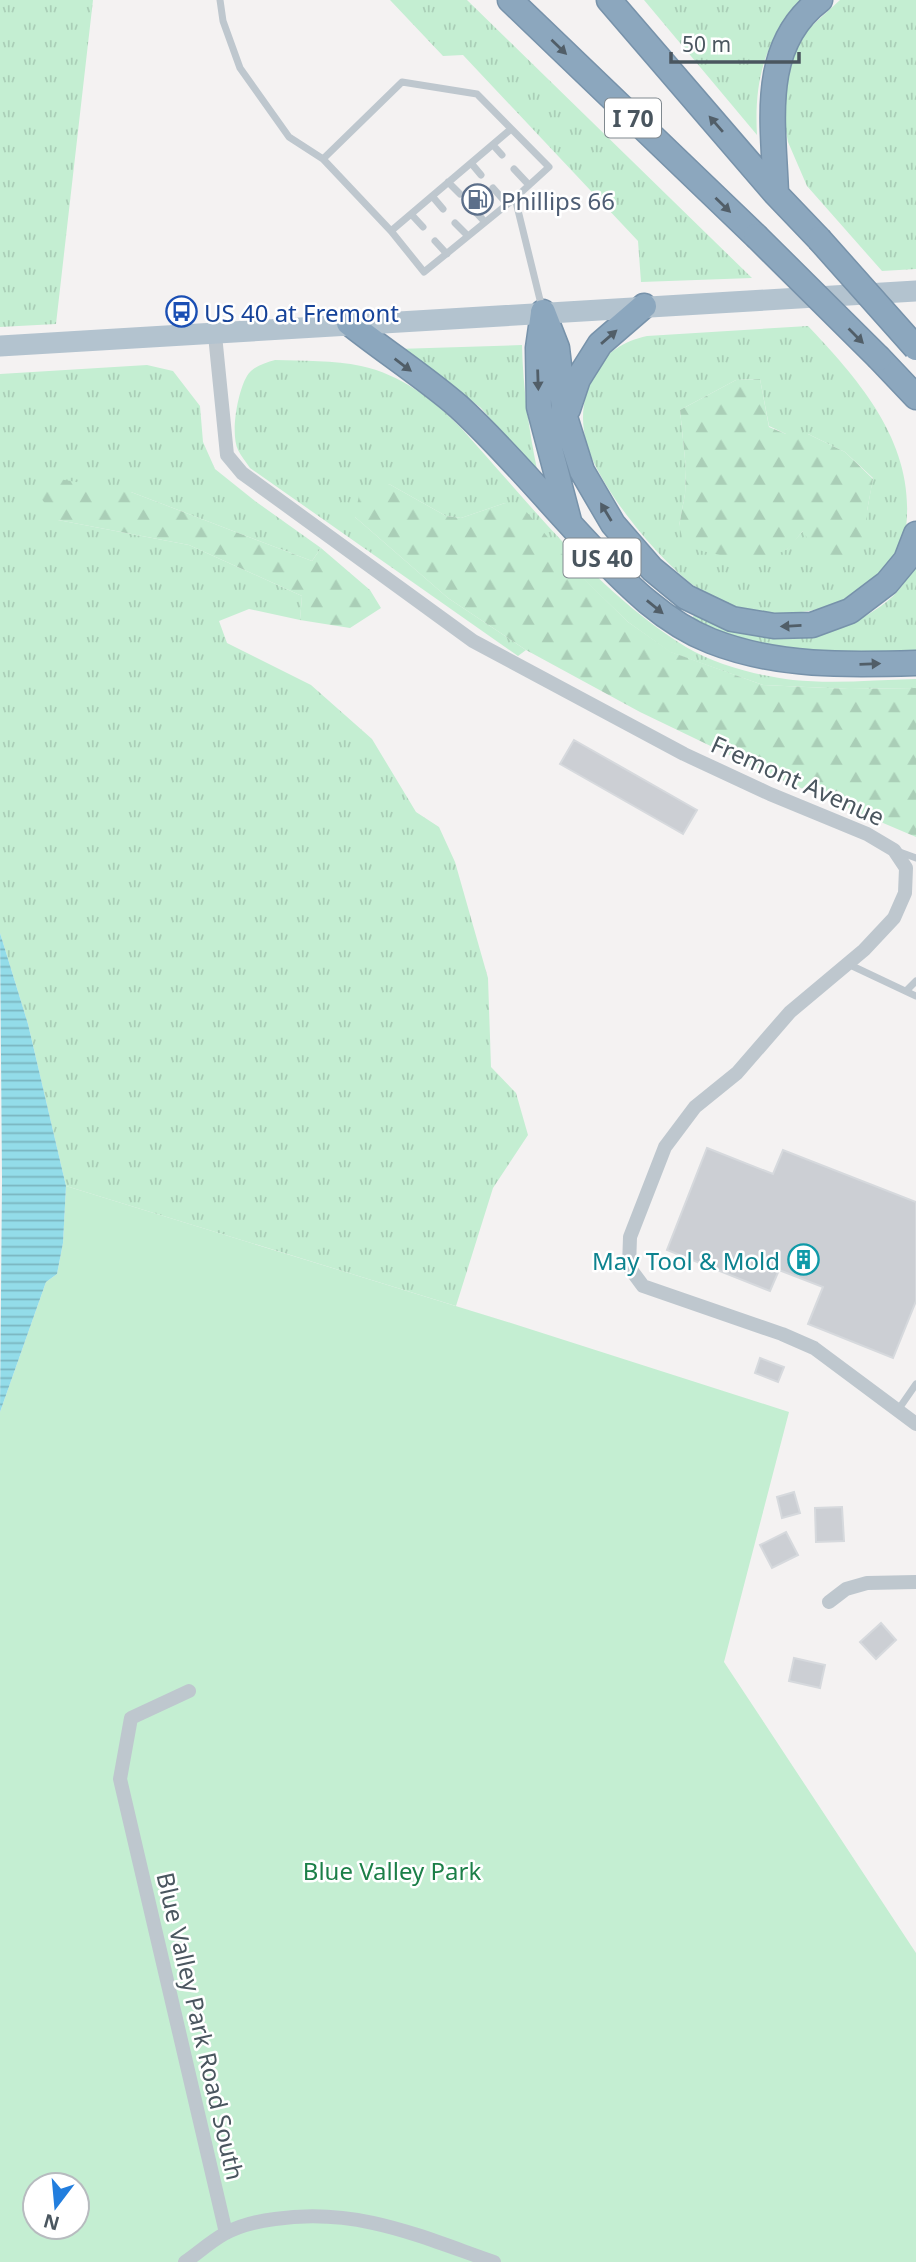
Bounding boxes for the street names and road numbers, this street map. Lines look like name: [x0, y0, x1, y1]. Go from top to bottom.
road number: I 70: [605, 99, 661, 138]
road number: US 40: [564, 538, 640, 578]
street label: Fremont Avenue: [706, 727, 890, 833]
street label: Blue Valley Park Road South: [150, 1869, 252, 2183]

